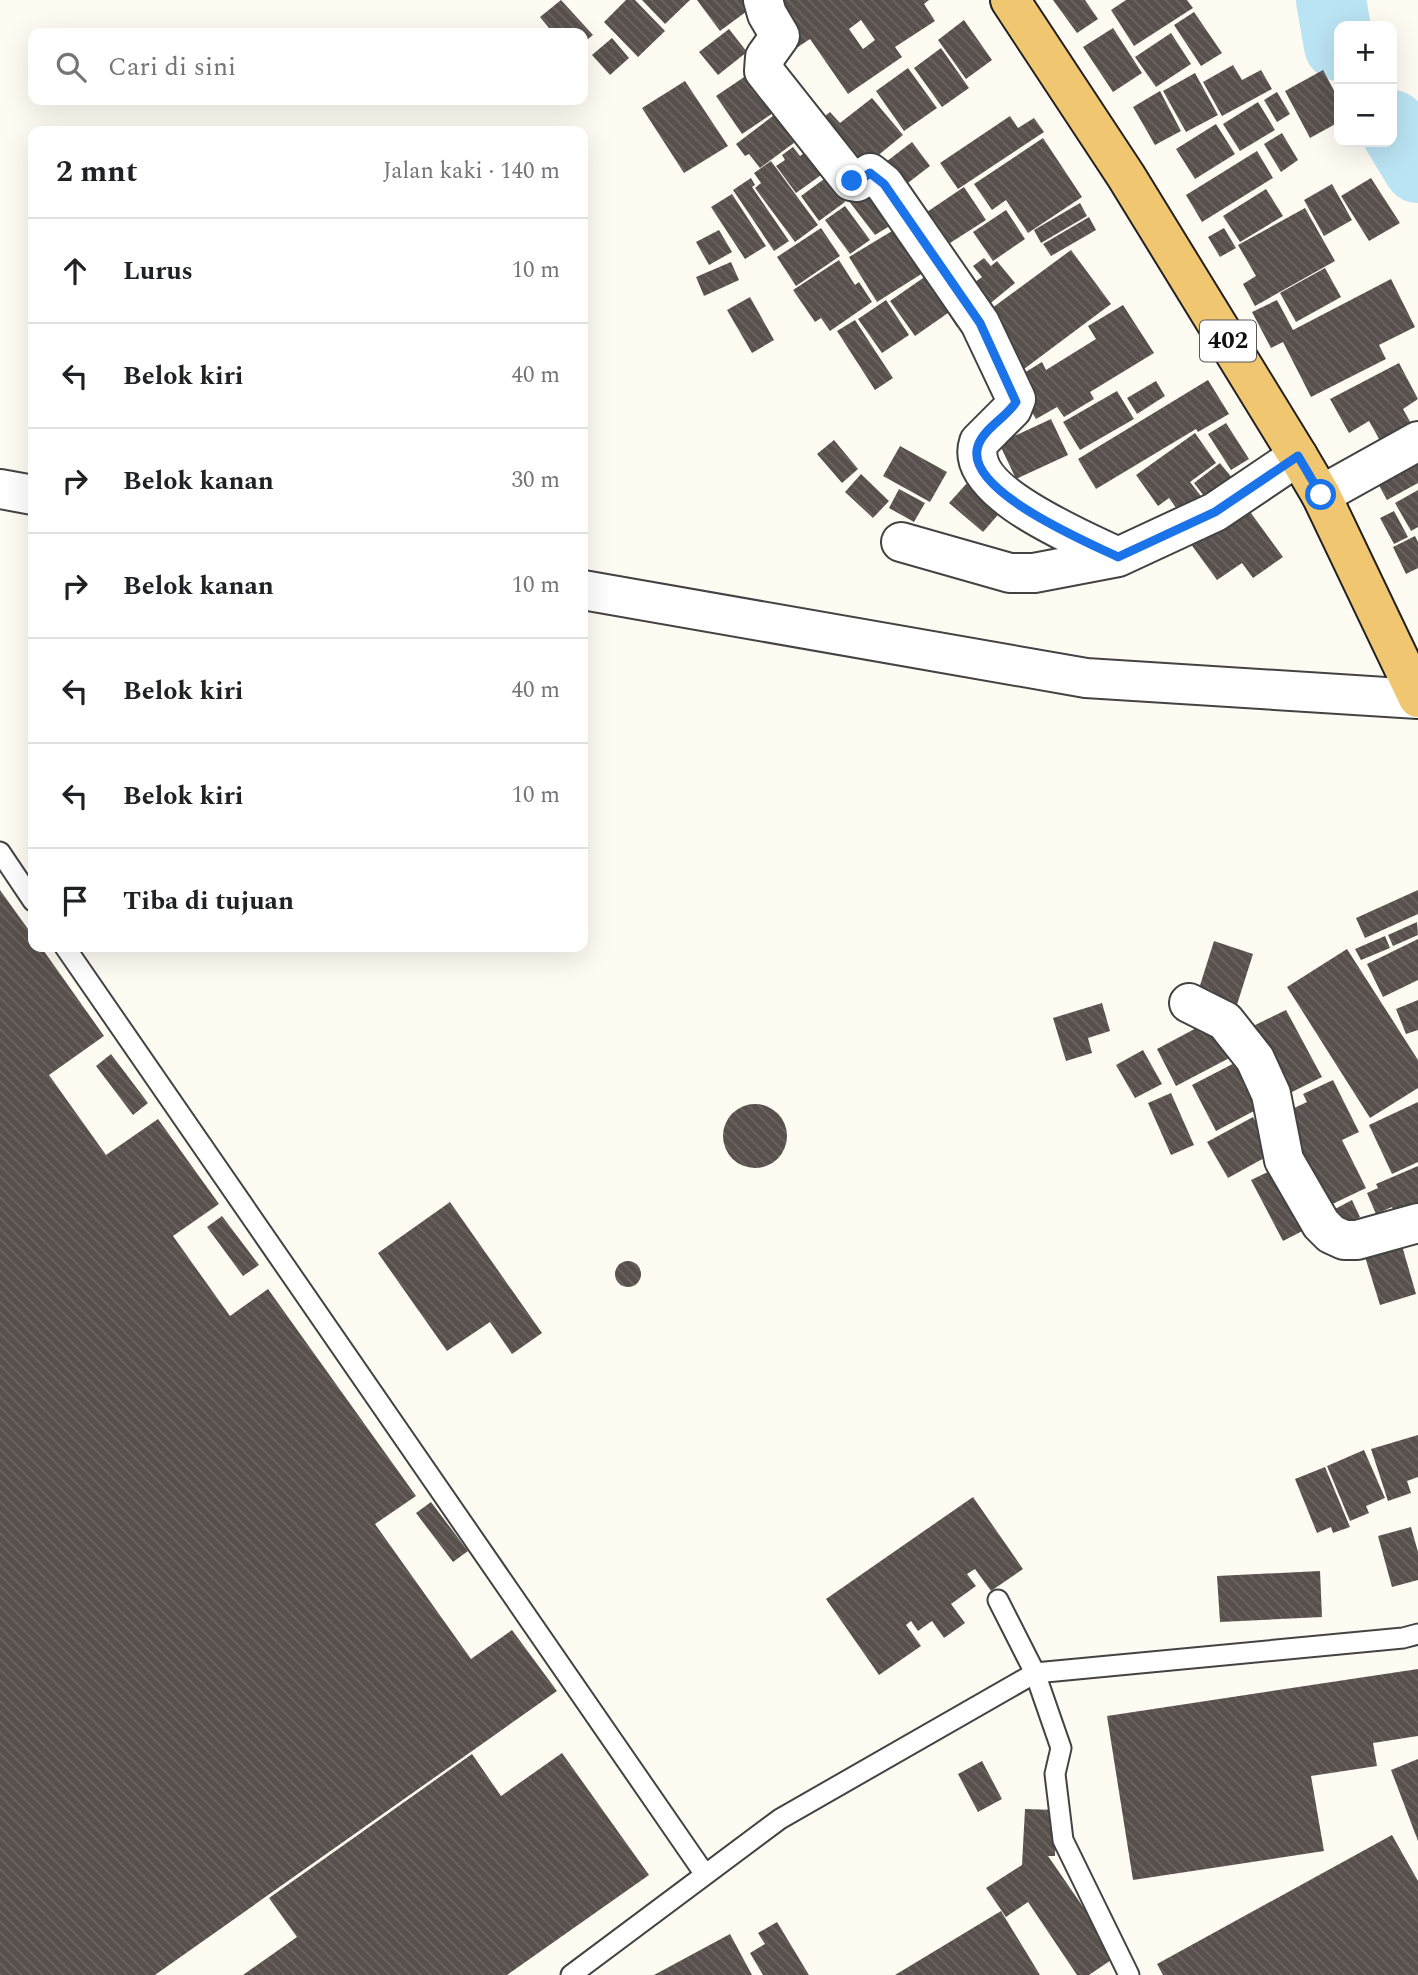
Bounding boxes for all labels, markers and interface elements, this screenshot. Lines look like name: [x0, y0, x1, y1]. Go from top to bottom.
map controls: [1334, 21, 1397, 147]
button: +: [1334, 21, 1397, 84]
search box: [28, 28, 588, 105]
text: Cari di sini: [108, 47, 236, 87]
icon: search: [52, 48, 90, 86]
button: −: [1334, 84, 1397, 147]
text: 2 mnt: [56, 149, 137, 195]
text: Jalan kaki · 140 m: [383, 154, 560, 189]
route end: [836, 165, 867, 196]
text: Lurus: [123, 251, 193, 291]
icon: ahead: [56, 252, 94, 290]
text: 10 m: [511, 253, 560, 288]
road number: 402: [1200, 320, 1256, 362]
text: Belok kiri: [123, 356, 243, 396]
icon: left: [56, 357, 94, 395]
text: 40 m: [511, 358, 560, 393]
text: Belok kanan: [123, 461, 274, 501]
icon: right: [56, 462, 94, 500]
text: 30 m: [511, 463, 560, 498]
route start: [1305, 479, 1336, 510]
text: Belok kanan: [123, 566, 274, 606]
icon: right: [56, 567, 94, 605]
text: 10 m: [511, 568, 560, 603]
text: Belok kiri: [123, 671, 243, 711]
icon: left: [56, 672, 94, 710]
text: 40 m: [511, 673, 560, 708]
text: Belok kiri: [123, 776, 243, 816]
icon: left: [56, 777, 94, 815]
text: 10 m: [511, 778, 560, 813]
text: Tiba di tujuan: [123, 881, 294, 921]
icon: arrive: [56, 882, 94, 920]

